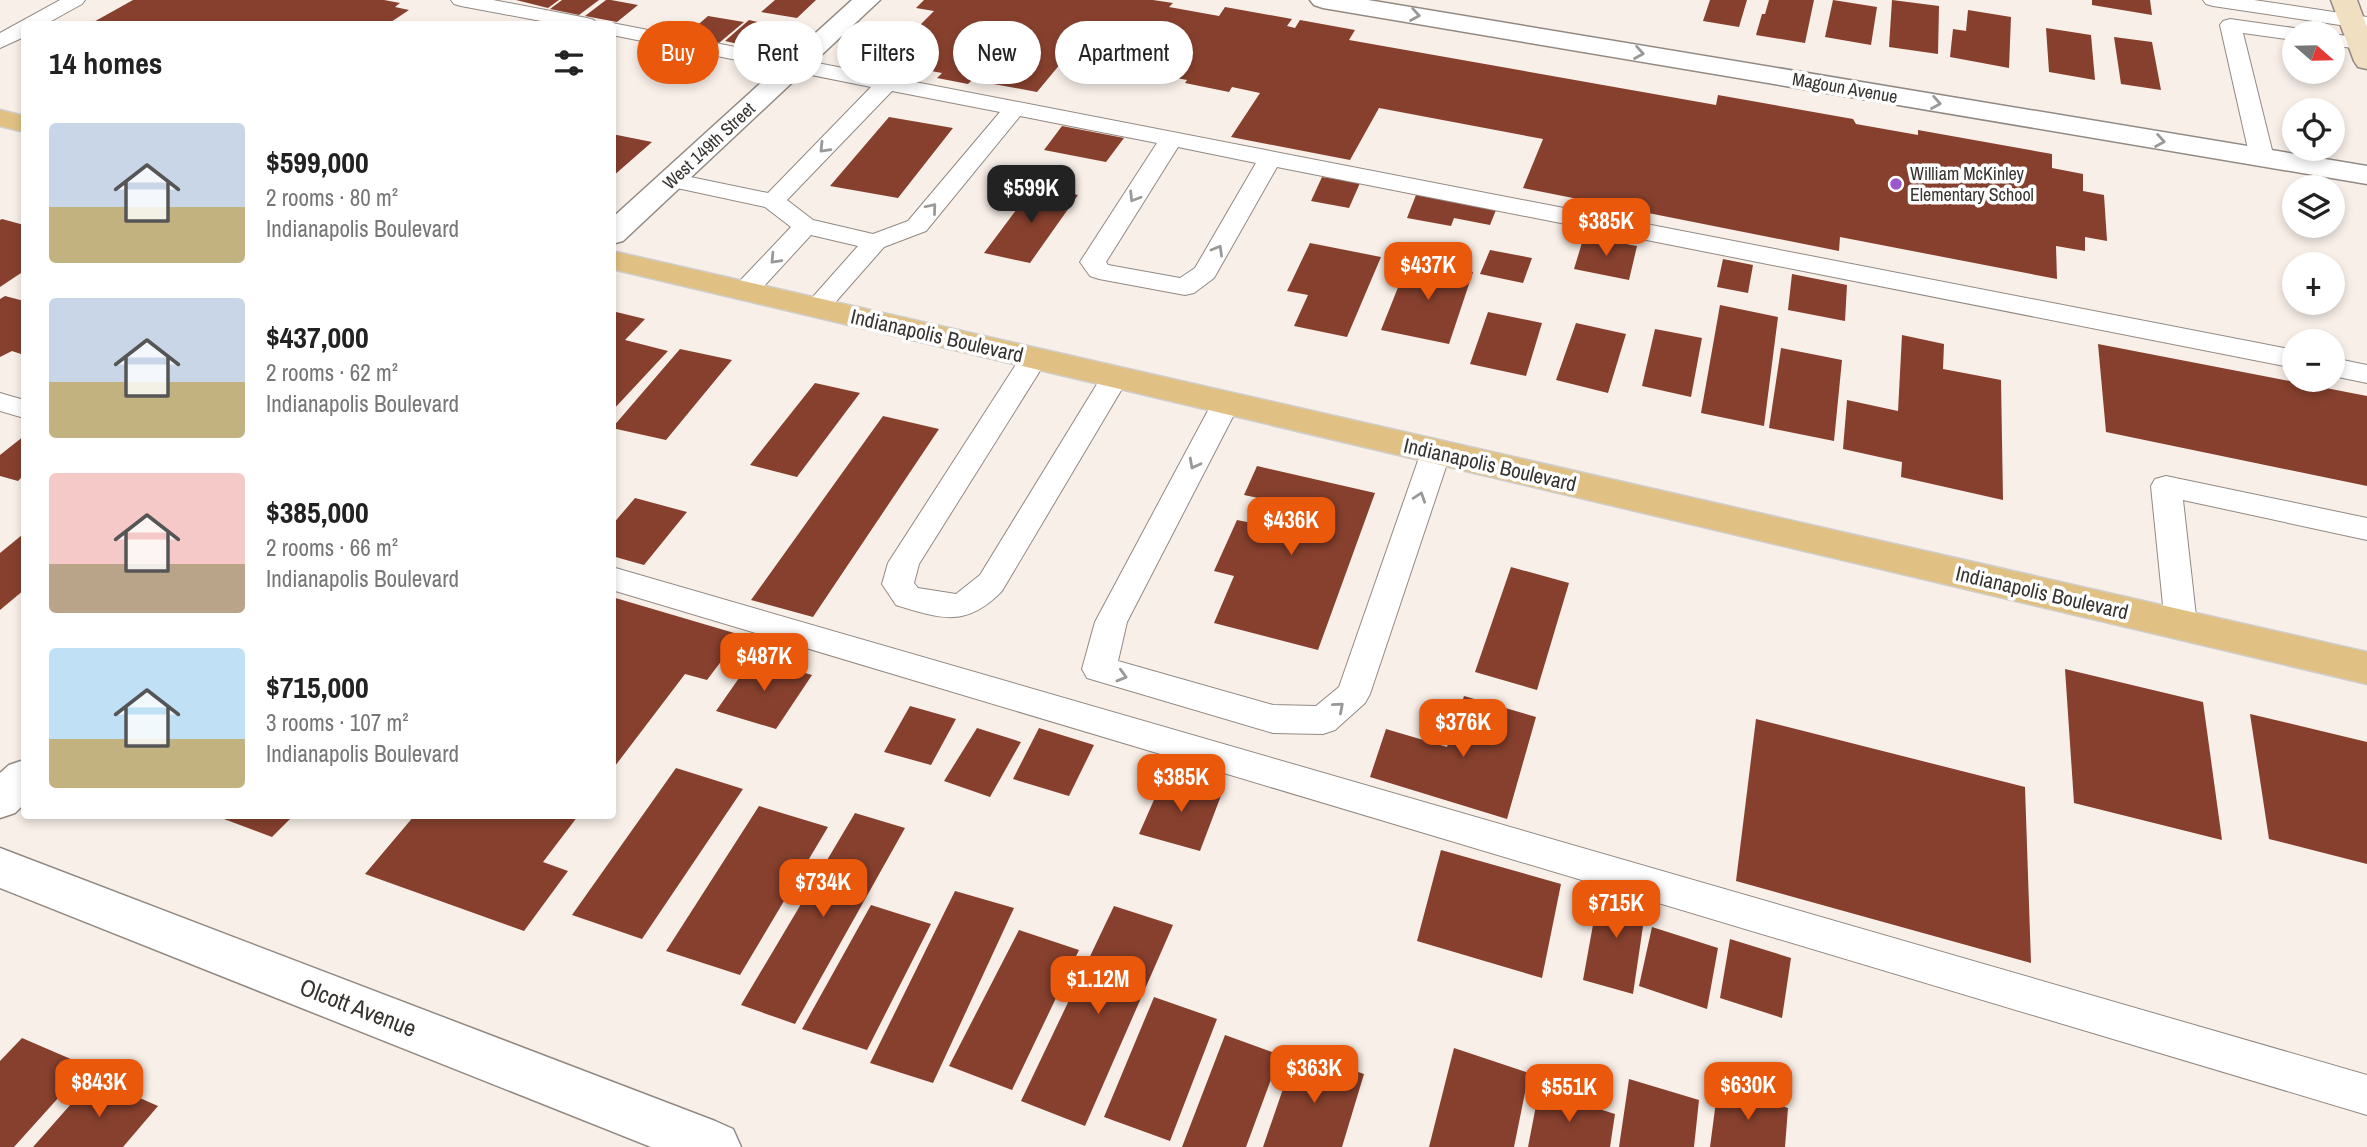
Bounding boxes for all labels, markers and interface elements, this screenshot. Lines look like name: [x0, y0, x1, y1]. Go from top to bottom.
one-way arrow: [1409, 7, 1421, 22]
chip: Buy: [637, 21, 719, 84]
chip: Rent: [733, 21, 823, 84]
chip: Filters: [837, 21, 939, 84]
chip: New: [953, 21, 1041, 84]
chip: Apartment: [1055, 21, 1193, 84]
north arrow: [2282, 21, 2345, 84]
map controls: [2282, 21, 2345, 392]
text: 14 homes: [49, 43, 163, 83]
icon: filters: [550, 44, 588, 82]
one-way arrow: [1633, 45, 1645, 60]
street label: Magoun Avenue: [1791, 66, 1900, 109]
one-way arrow: [1930, 95, 1942, 110]
street label: West 149th Street: [657, 96, 760, 195]
button: locate: [2282, 98, 2345, 161]
one-way arrow: [2154, 133, 2166, 148]
one-way arrow: [820, 140, 833, 153]
text: $599,000: [266, 142, 369, 182]
icon: home: [105, 151, 189, 235]
place label: William McKinley Elementary School: [1910, 161, 2034, 207]
pin: $599K: [982, 166, 1080, 225]
text: $599K: [1003, 172, 1059, 203]
button: layers: [2282, 175, 2345, 238]
marker: William McKinley Elementary School: [1888, 176, 1904, 192]
text: 2 rooms · 80 m²: [266, 182, 398, 213]
one-way arrow: [1130, 189, 1143, 202]
pin: $385K: [1557, 198, 1655, 258]
one-way arrow: [924, 204, 936, 217]
text: $385K: [1578, 205, 1634, 236]
text: Indianapolis Boulevard: [266, 213, 459, 244]
pin: $437K: [1379, 243, 1477, 302]
one-way arrow: [1210, 244, 1223, 257]
text: $437K: [1400, 249, 1456, 280]
one-way arrow: [771, 251, 783, 264]
button: +: [2282, 252, 2345, 315]
street label: Indianapolis Boulevard: [848, 302, 1026, 369]
text: $437,000: [266, 317, 369, 357]
icon: home: [105, 326, 189, 410]
button: −: [2282, 329, 2345, 392]
text: 2 rooms · 62 m²: [266, 357, 398, 388]
text: Indianapolis Boulevard: [266, 388, 459, 419]
street label: Indianapolis Boulevard: [1401, 431, 1579, 498]
one-way arrow: [1189, 456, 1203, 469]
one-way arrow: [1412, 491, 1426, 504]
text: $385,000: [266, 492, 369, 532]
pin: $436K: [1242, 498, 1340, 557]
icon: home: [105, 501, 189, 585]
text: $436K: [1263, 504, 1319, 535]
text: 2 rooms · 66 m²: [266, 532, 398, 563]
street label: Indianapolis Boulevard: [1953, 559, 2131, 626]
text: Indianapolis Boulevard: [266, 563, 459, 594]
pin: $487K: [715, 634, 813, 693]
text: $487K: [736, 640, 792, 671]
text: $715,000: [266, 667, 369, 707]
one-way arrow: [1116, 668, 1128, 682]
icon: home: [105, 676, 189, 760]
pin: $376K: [1414, 700, 1512, 759]
one-way arrow: [1330, 703, 1343, 715]
text: $376K: [1435, 706, 1491, 737]
text: 3 rooms · 107 m²: [266, 707, 409, 738]
text: Indianapolis Boulevard: [266, 738, 459, 769]
pin: $385K: [1132, 754, 1230, 814]
text: $385K: [1153, 761, 1209, 792]
pin: $734K: [774, 860, 872, 919]
text: $734K: [795, 866, 851, 897]
pin: $715K: [1567, 880, 1665, 940]
text: $715K: [1588, 887, 1644, 918]
pin: $1.12M: [1041, 956, 1155, 1016]
text: $1.12M: [1067, 963, 1129, 994]
street label: Olcott Avenue: [296, 970, 421, 1044]
pin: $363K: [1265, 1046, 1363, 1105]
text: $363K: [1286, 1052, 1342, 1083]
pin: $843K: [50, 1060, 148, 1119]
pin: $630K: [1699, 1062, 1797, 1122]
pin: $551K: [1520, 1064, 1618, 1124]
text: $843K: [71, 1066, 127, 1097]
text: $630K: [1720, 1069, 1776, 1100]
text: $551K: [1541, 1071, 1597, 1102]

